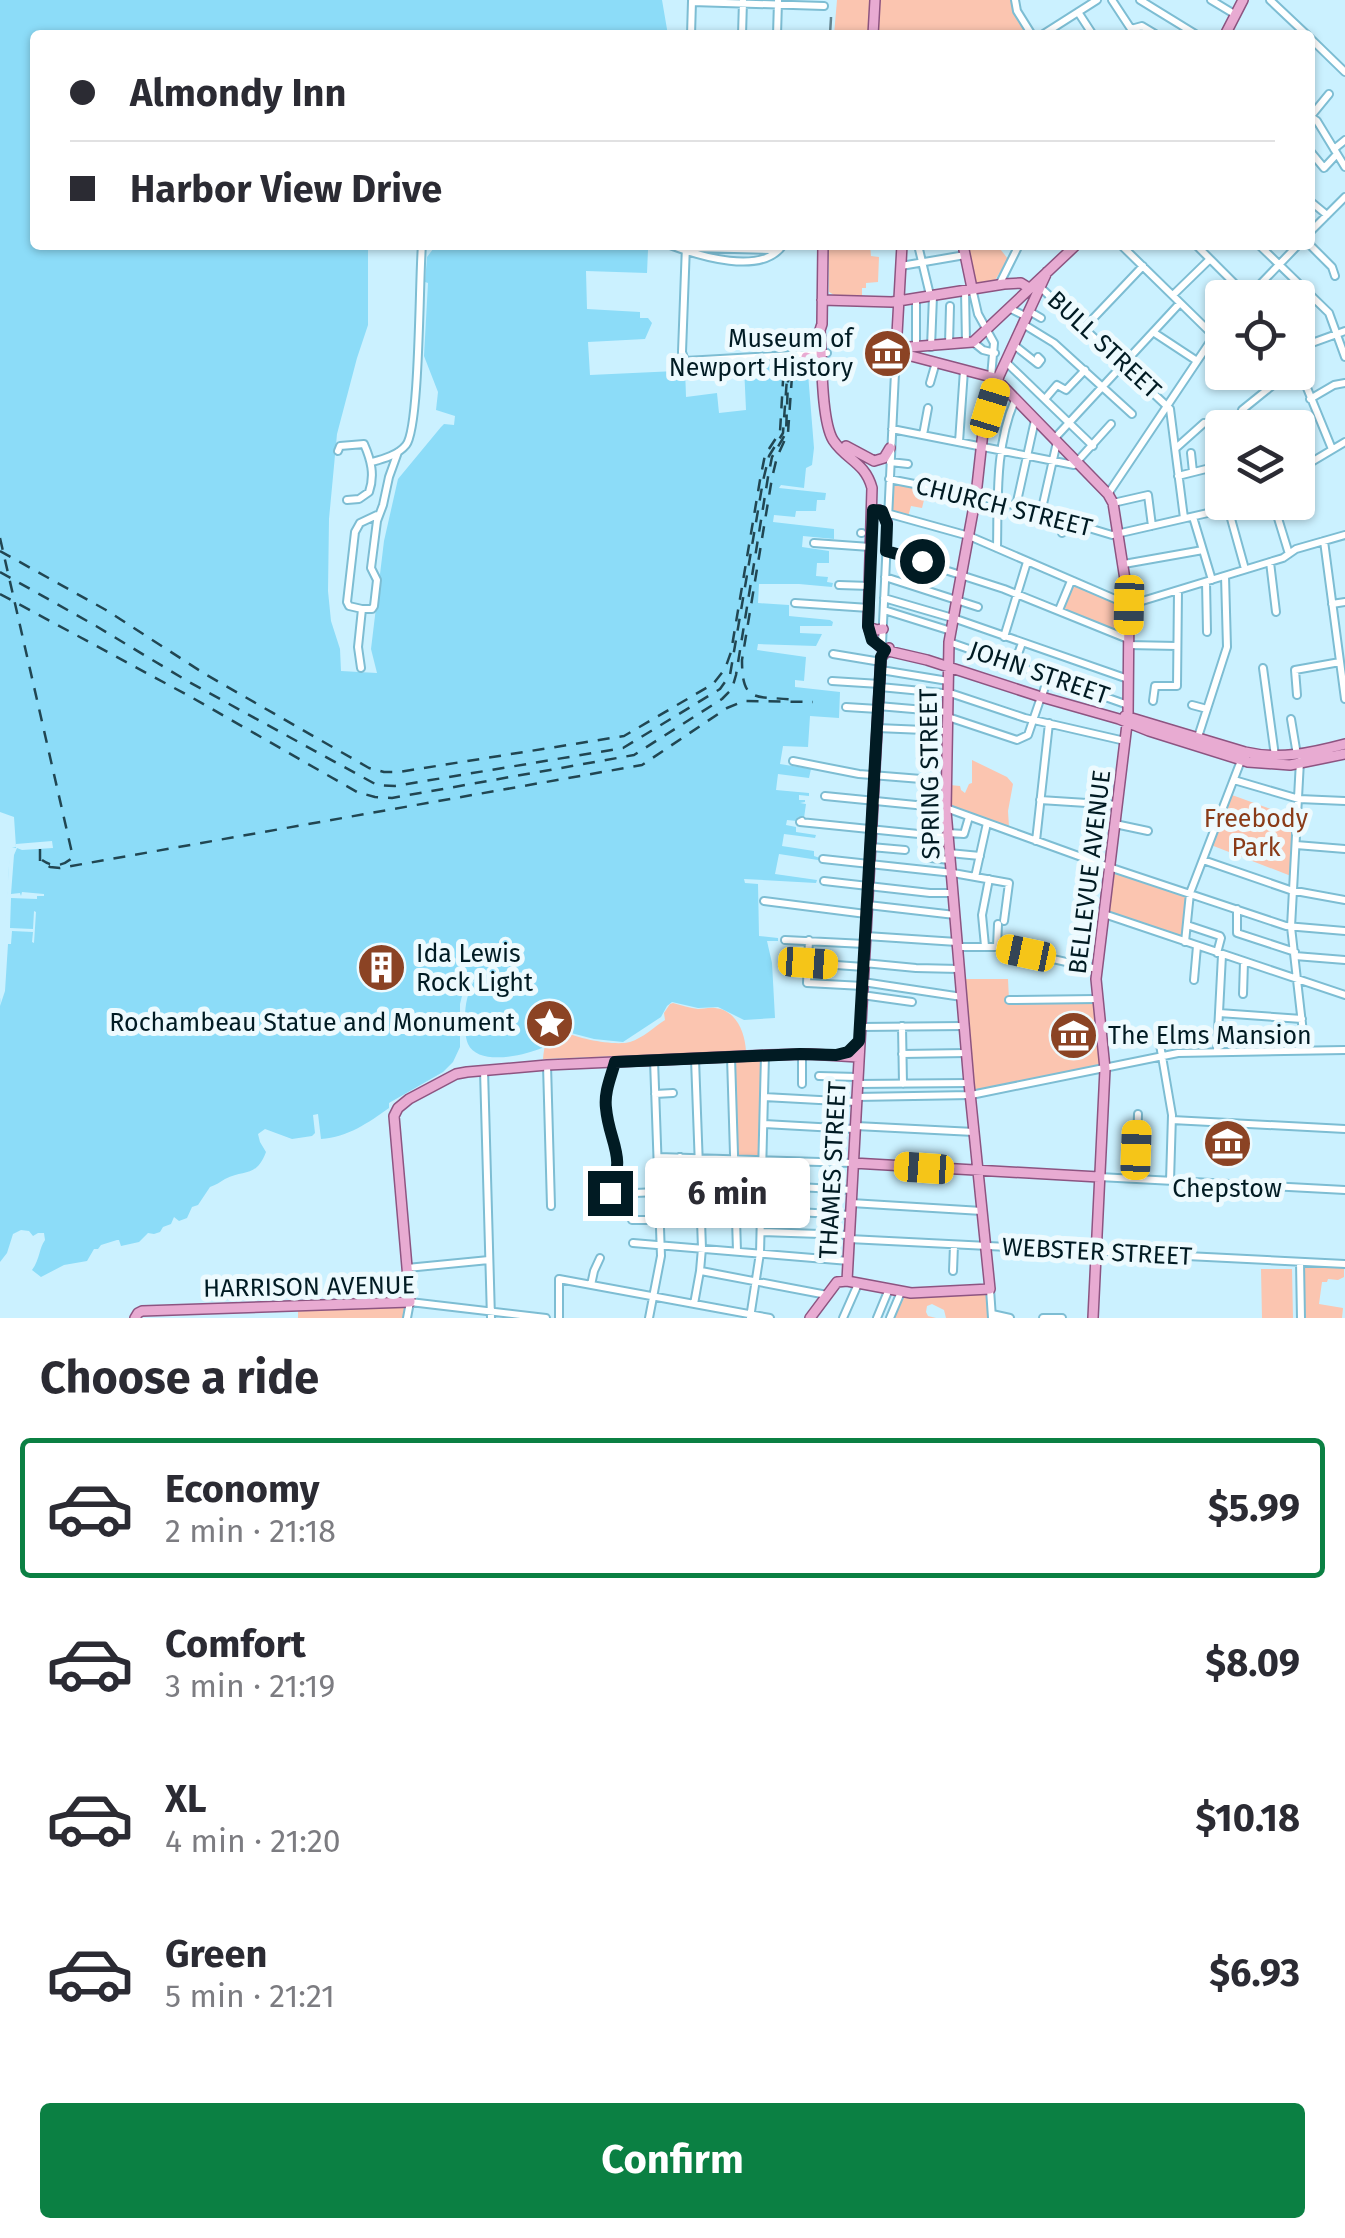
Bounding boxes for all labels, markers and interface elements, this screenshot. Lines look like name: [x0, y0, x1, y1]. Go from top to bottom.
text: Almondy Inn: [130, 70, 346, 116]
text: Harbor View Drive: [130, 166, 442, 212]
map controls: [1205, 280, 1315, 520]
button: locate: [1205, 280, 1315, 390]
street label: BULL STREET: [1041, 285, 1167, 405]
place label: Museum of Newport History: [669, 324, 855, 383]
museum icon: Museum of Newport History: [862, 327, 914, 379]
car: [967, 375, 1013, 441]
button: layers: [1205, 410, 1315, 520]
street label: CHURCH STREET: [913, 471, 1095, 543]
route start: [900, 539, 945, 584]
car: [1113, 575, 1145, 635]
street label: JOHN STREET: [965, 635, 1113, 711]
street label: SPRING STREET: [914, 688, 946, 860]
street label: BELLEVUE AVENUE: [1063, 768, 1117, 976]
park label: Freebody Park: [1204, 804, 1309, 863]
car: [994, 932, 1058, 974]
place label: Ida Lewis Rock Light: [416, 939, 534, 998]
building icon: Ida Lewis Rock Light: [355, 942, 407, 994]
car: [777, 946, 839, 980]
place icon: Rochambeau Statue and Monument: [524, 997, 576, 1049]
place label: Rochambeau Statue and Monument: [109, 1008, 516, 1038]
museum icon: The Elms Mansion: [1047, 1010, 1099, 1062]
place label: The Elms Mansion: [1108, 1021, 1312, 1051]
street label: THAMES STREET: [813, 1080, 853, 1260]
museum icon: Chepstow: [1201, 1117, 1253, 1169]
car: [1120, 1119, 1152, 1181]
car: [893, 1151, 955, 1185]
callout: 6 min: [645, 1158, 810, 1228]
route end: [588, 1171, 633, 1216]
text: 6 min: [687, 1174, 768, 1212]
place label: Chepstow: [1172, 1174, 1282, 1204]
street label: WEBSTER STREET: [1001, 1232, 1193, 1272]
street label: HARRISON AVENUE: [203, 1270, 415, 1304]
text: Choose a ride: [40, 1351, 319, 1405]
icon: car: [45, 1463, 135, 1553]
text: Economy: [165, 1466, 320, 1512]
text: $5.99: [1208, 1485, 1300, 1531]
text: 2 min · 21:18: [165, 1512, 336, 1550]
icon: car: [45, 1618, 135, 1708]
text: Comfort: [165, 1621, 306, 1667]
text: $8.09: [1205, 1640, 1300, 1686]
text: 3 min · 21:19: [165, 1667, 335, 1705]
icon: car: [45, 1773, 135, 1863]
text: XL: [165, 1776, 207, 1822]
text: $10.18: [1196, 1795, 1300, 1841]
text: 4 min · 21:20: [165, 1822, 341, 1860]
icon: car: [45, 1928, 135, 2018]
text: Green: [165, 1931, 268, 1977]
text: $6.93: [1209, 1950, 1300, 1996]
text: 5 min · 21:21: [165, 1977, 335, 2015]
button: Confirm: [40, 2103, 1305, 2218]

